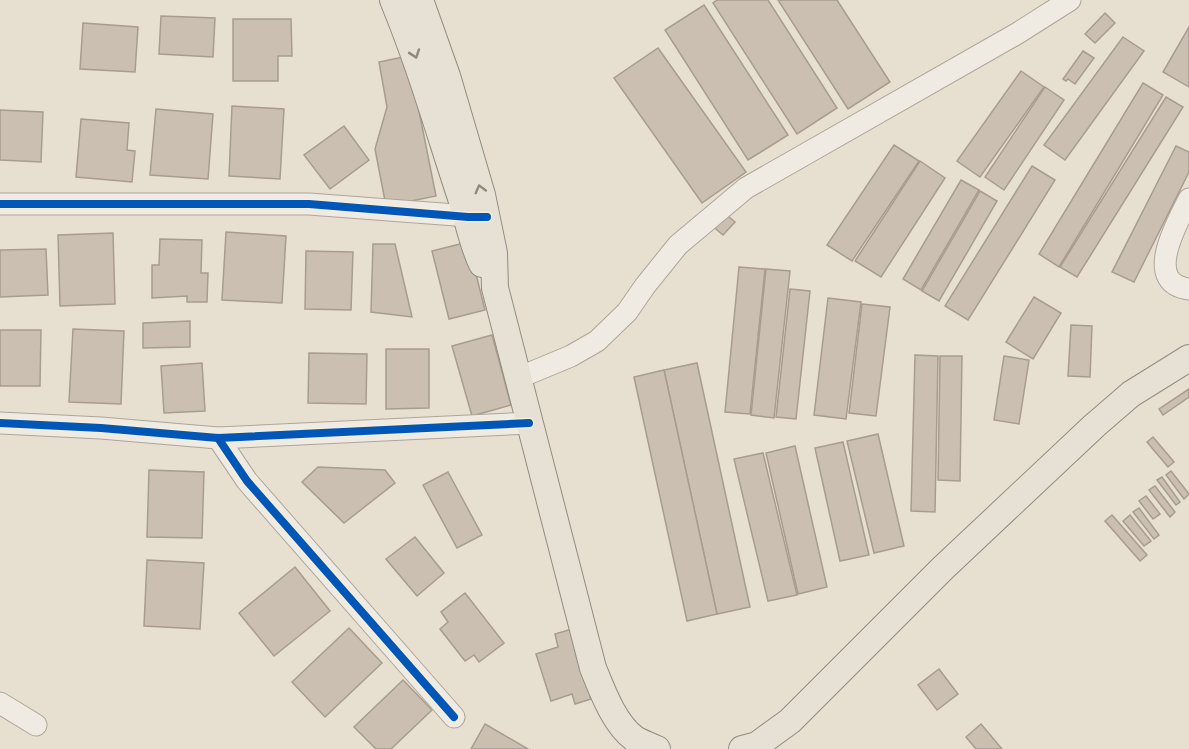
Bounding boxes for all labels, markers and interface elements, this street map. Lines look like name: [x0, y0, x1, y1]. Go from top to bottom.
one-way arrow: [407, 48, 420, 59]
one-way arrow: [475, 185, 487, 195]

